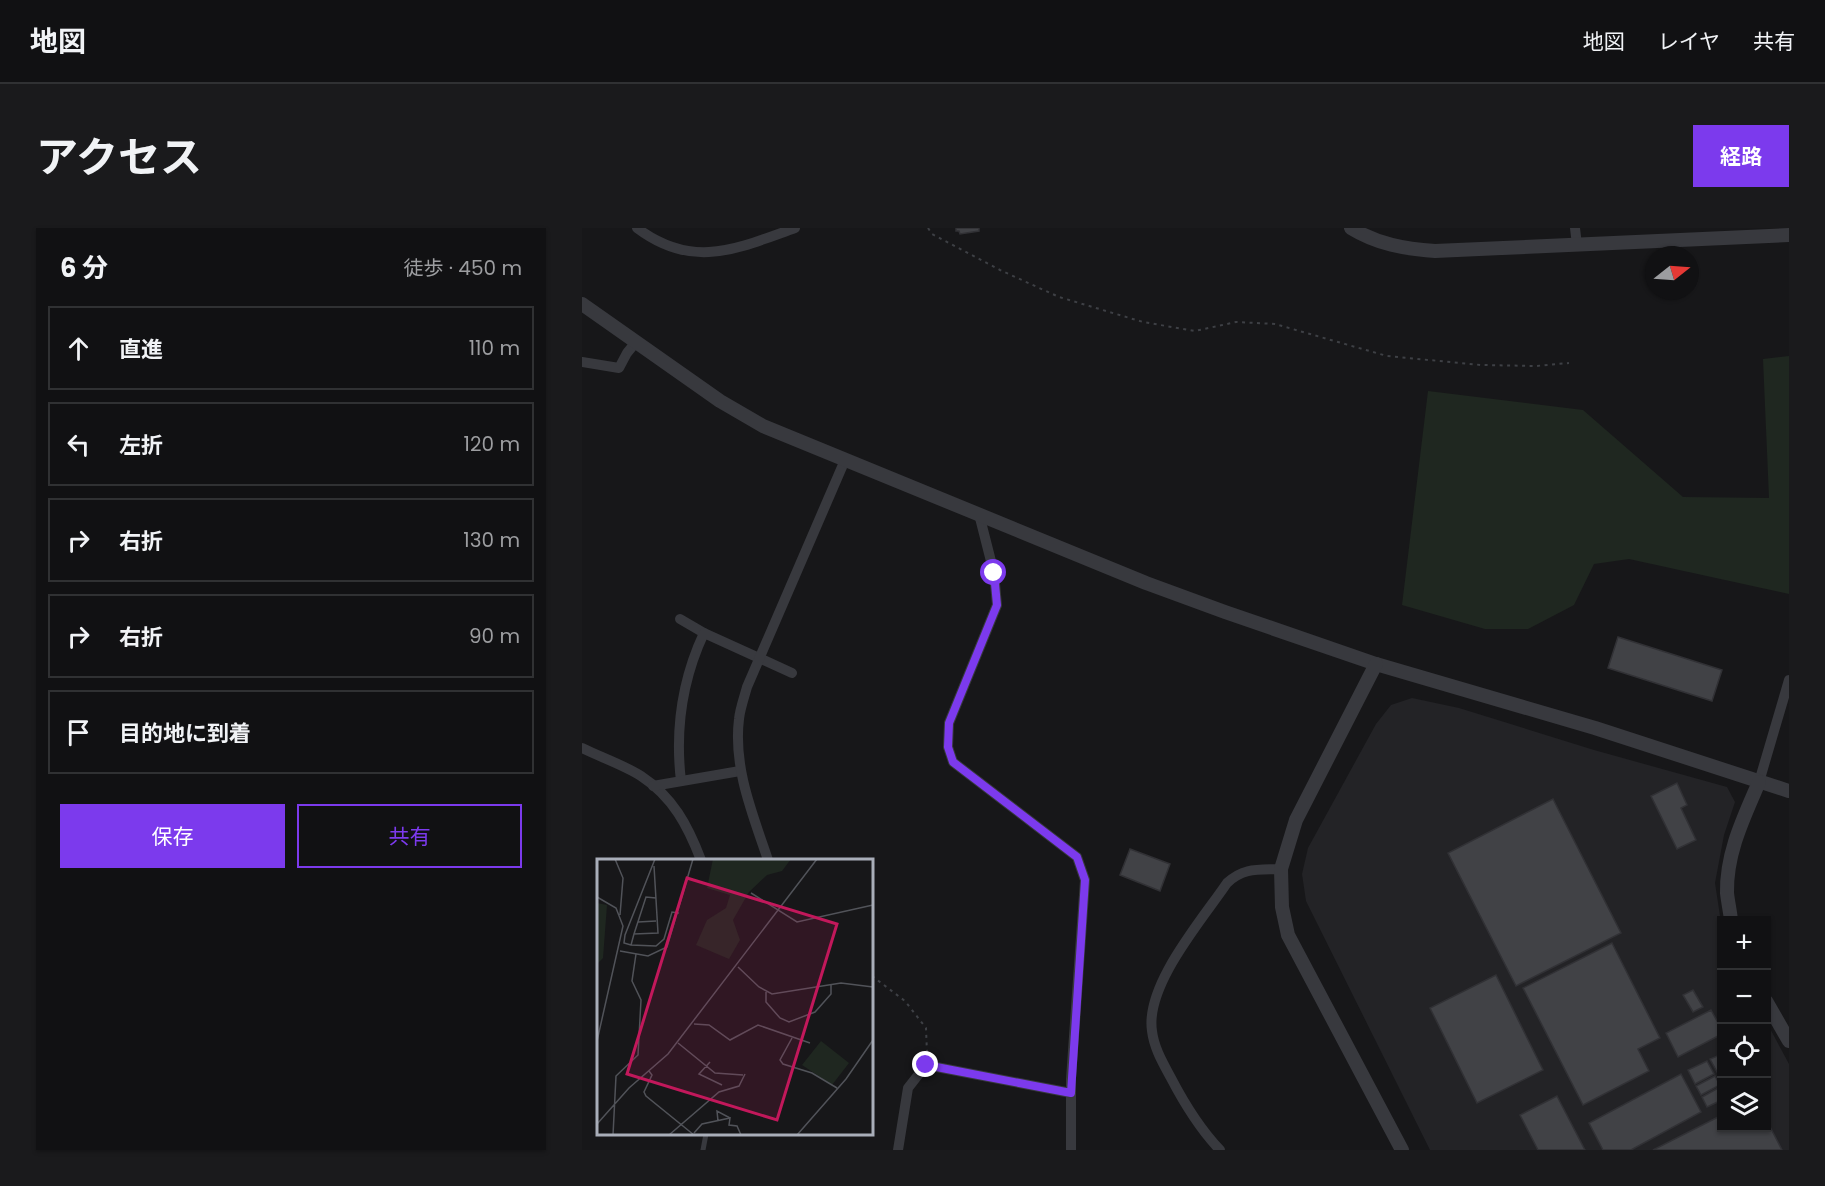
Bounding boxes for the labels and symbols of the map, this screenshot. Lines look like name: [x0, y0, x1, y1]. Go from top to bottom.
north arrow: [1645, 246, 1699, 300]
route start: [980, 559, 1006, 585]
inset map: [597, 859, 873, 1135]
route end: [912, 1051, 938, 1077]

